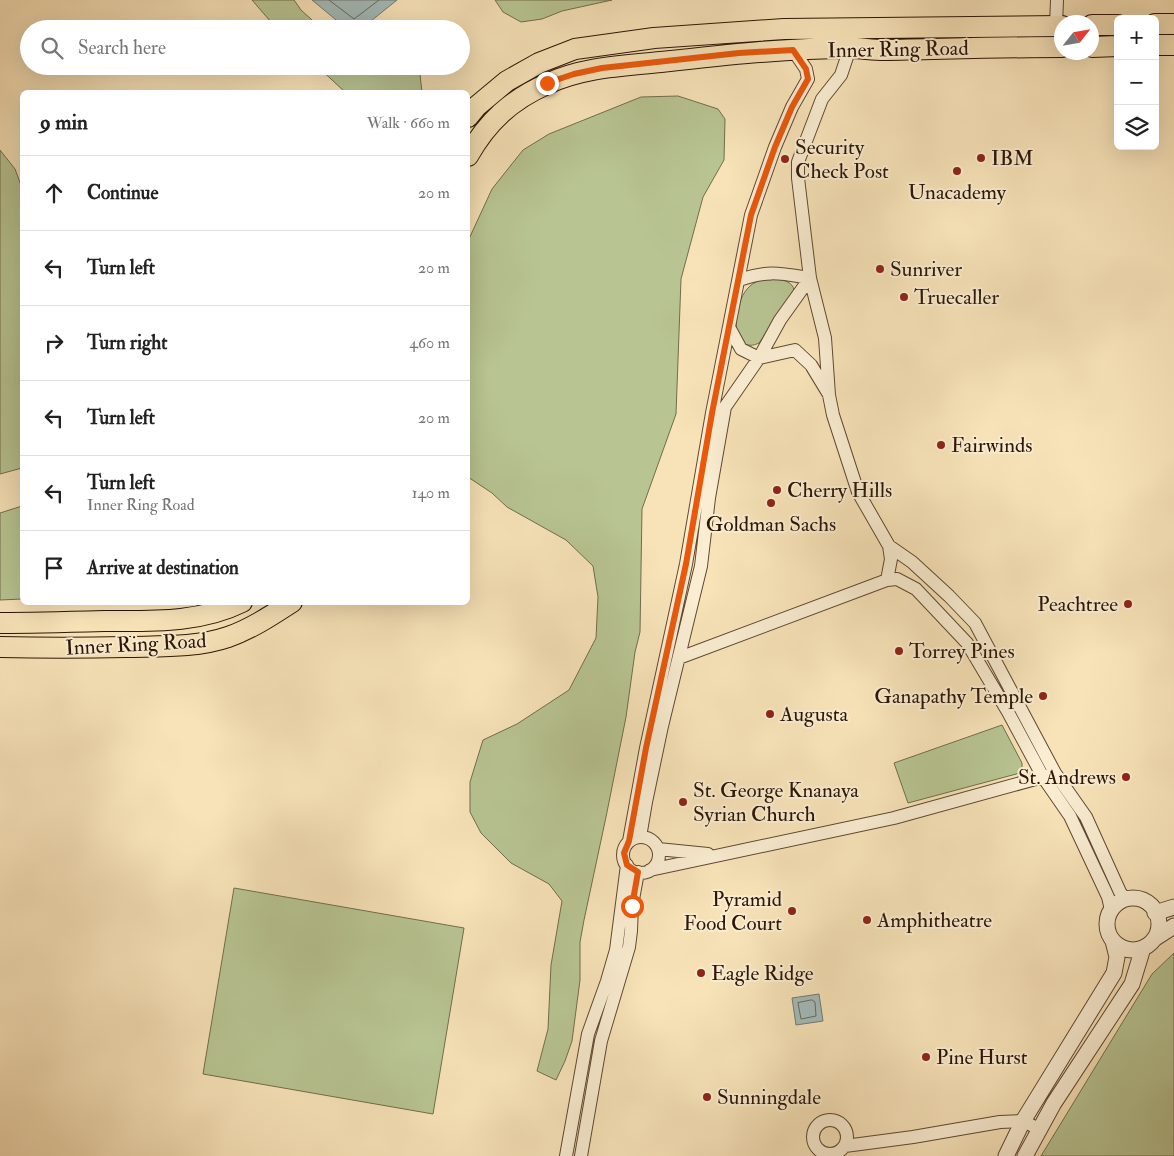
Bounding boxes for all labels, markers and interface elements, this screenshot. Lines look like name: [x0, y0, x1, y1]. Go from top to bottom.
north arrow: [1054, 15, 1099, 60]
map controls: [1114, 15, 1159, 150]
button: +: [1114, 15, 1159, 60]
search box: [20, 20, 470, 75]
icon: search: [38, 34, 66, 62]
street label: Inner Ring Road: [827, 35, 970, 64]
text: Search here: [78, 36, 166, 60]
button: −: [1114, 60, 1159, 105]
route end: [536, 72, 559, 95]
button: layers: [1114, 105, 1159, 150]
text: 9 min: [40, 109, 88, 136]
text: Walk · 660 m: [367, 113, 450, 133]
place label: Security Check Post: [795, 134, 889, 185]
place label: IBM: [991, 145, 1034, 172]
marker: IBM: [975, 152, 987, 164]
marker: Security Check Post: [779, 153, 791, 165]
marker: Unacademy: [951, 165, 963, 177]
icon: ahead: [40, 179, 68, 207]
place label: Unacademy: [908, 179, 1007, 206]
text: Continue: [87, 181, 158, 205]
text: 20 m: [418, 183, 450, 203]
icon: left: [40, 254, 68, 282]
text: Turn left: [87, 256, 155, 280]
place label: Sunriver: [890, 256, 962, 283]
text: 20 m: [418, 258, 450, 278]
marker: Sunriver: [874, 263, 886, 275]
place label: Truecaller: [914, 284, 999, 311]
marker: Truecaller: [898, 291, 910, 303]
icon: right: [40, 329, 68, 357]
text: Turn right: [87, 331, 167, 355]
text: 460 m: [409, 333, 450, 353]
icon: left: [40, 404, 68, 432]
text: Turn left: [87, 406, 155, 430]
text: 20 m: [418, 408, 450, 428]
place label: Fairwinds: [951, 432, 1032, 459]
marker: Fairwinds: [935, 439, 947, 451]
text: Turn left: [87, 471, 155, 495]
place label: Cherry Hills: [787, 477, 892, 504]
icon: left: [40, 479, 68, 507]
text: 140 m: [412, 483, 450, 503]
marker: Cherry Hills: [771, 484, 783, 496]
text: Inner Ring Road: [87, 495, 195, 515]
marker: Goldman Sachs: [765, 497, 777, 509]
place label: Goldman Sachs: [706, 511, 836, 538]
icon: arrive: [40, 554, 68, 582]
text: Arrive at destination: [87, 556, 239, 580]
place label: Peachtree: [1037, 591, 1118, 618]
marker: Peachtree: [1122, 598, 1134, 610]
street label: Inner Ring Road: [65, 627, 208, 662]
place label: Torrey Pines: [909, 638, 1015, 665]
marker: Torrey Pines: [893, 645, 905, 657]
place label: Ganapathy Temple: [874, 683, 1033, 710]
marker: Ganapathy Temple: [1037, 690, 1049, 702]
place label: Augusta: [779, 701, 849, 728]
marker: Augusta: [764, 708, 776, 720]
place label: St. Andrews: [1018, 764, 1116, 791]
marker: St. Andrews: [1120, 771, 1132, 783]
place label: St. George Knanaya Syrian Church: [693, 777, 859, 828]
marker: St. George Knanaya Syrian Church: [677, 796, 689, 808]
place label: Pyramid Food Court: [683, 886, 783, 937]
route start: [621, 895, 644, 918]
marker: Pyramid Food Court: [786, 905, 798, 917]
place label: Amphitheatre: [876, 907, 992, 934]
marker: Amphitheatre: [861, 914, 873, 926]
place label: Eagle Ridge: [711, 960, 814, 987]
marker: Eagle Ridge: [695, 967, 707, 979]
place label: Pine Hurst: [936, 1044, 1028, 1071]
marker: Pine Hurst: [920, 1051, 932, 1063]
place label: Sunningdale: [717, 1084, 821, 1111]
marker: Sunningdale: [701, 1091, 713, 1103]

